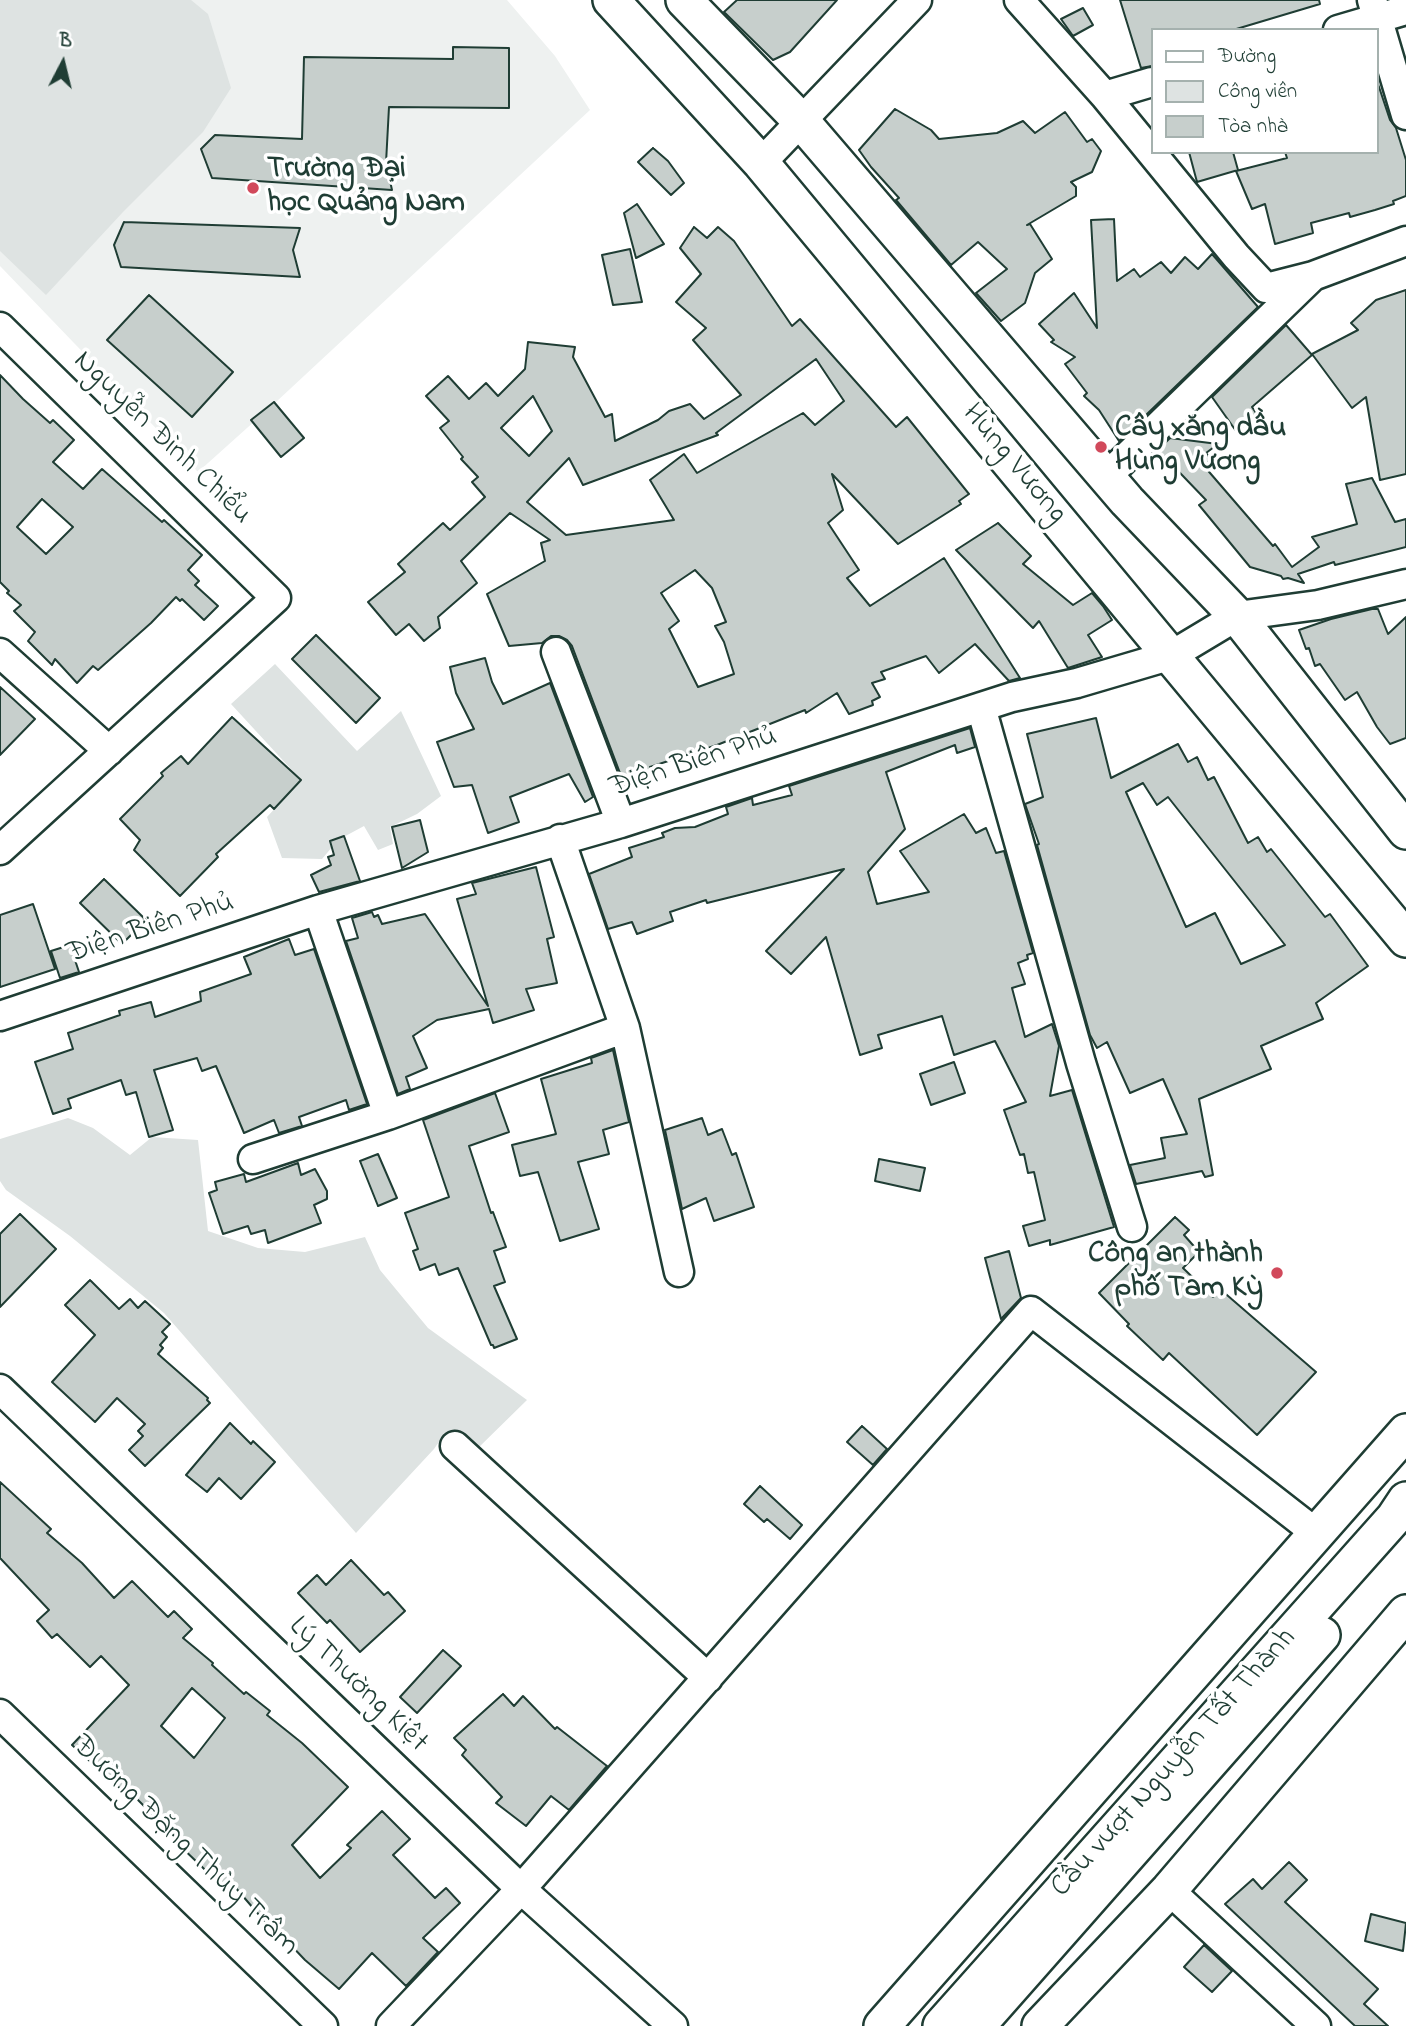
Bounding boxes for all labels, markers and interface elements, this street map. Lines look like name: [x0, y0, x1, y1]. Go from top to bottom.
text: B: [58, 27, 74, 56]
north arrow: [28, 28, 98, 98]
legend: [1150, 28, 1378, 154]
text: Đường: [1218, 42, 1276, 72]
text: Công viên: [1218, 77, 1297, 107]
text: Tòa nhà: [1218, 112, 1288, 142]
place label: Trường Đại học Quảng Nam: [267, 153, 465, 224]
marker: Trường Đại học Quảng Nam: [245, 180, 261, 196]
street label: Nguyễn Đình Chiểu: [64, 345, 258, 533]
street label: Hùng Vương: [952, 398, 1074, 532]
place label: Cây xăng dầu Hùng Vương: [1115, 412, 1286, 482]
marker: Cây xăng dầu Hùng Vương: [1093, 439, 1109, 455]
street label: Điện Biên Phủ: [606, 720, 782, 808]
street label: Điện Biên Phủ: [63, 886, 239, 974]
place label: Công an thành phố Tam Kỳ: [1088, 1238, 1263, 1308]
marker: Công an thành phố Tam Kỳ: [1269, 1265, 1285, 1281]
street label: Lý Thường Kiệt: [279, 1610, 435, 1762]
street label: Cầu vượt Nguyễn Tất Thành: [1045, 1622, 1305, 1906]
street label: Đường Đặng Thùy Trâm: [63, 1729, 305, 1965]

